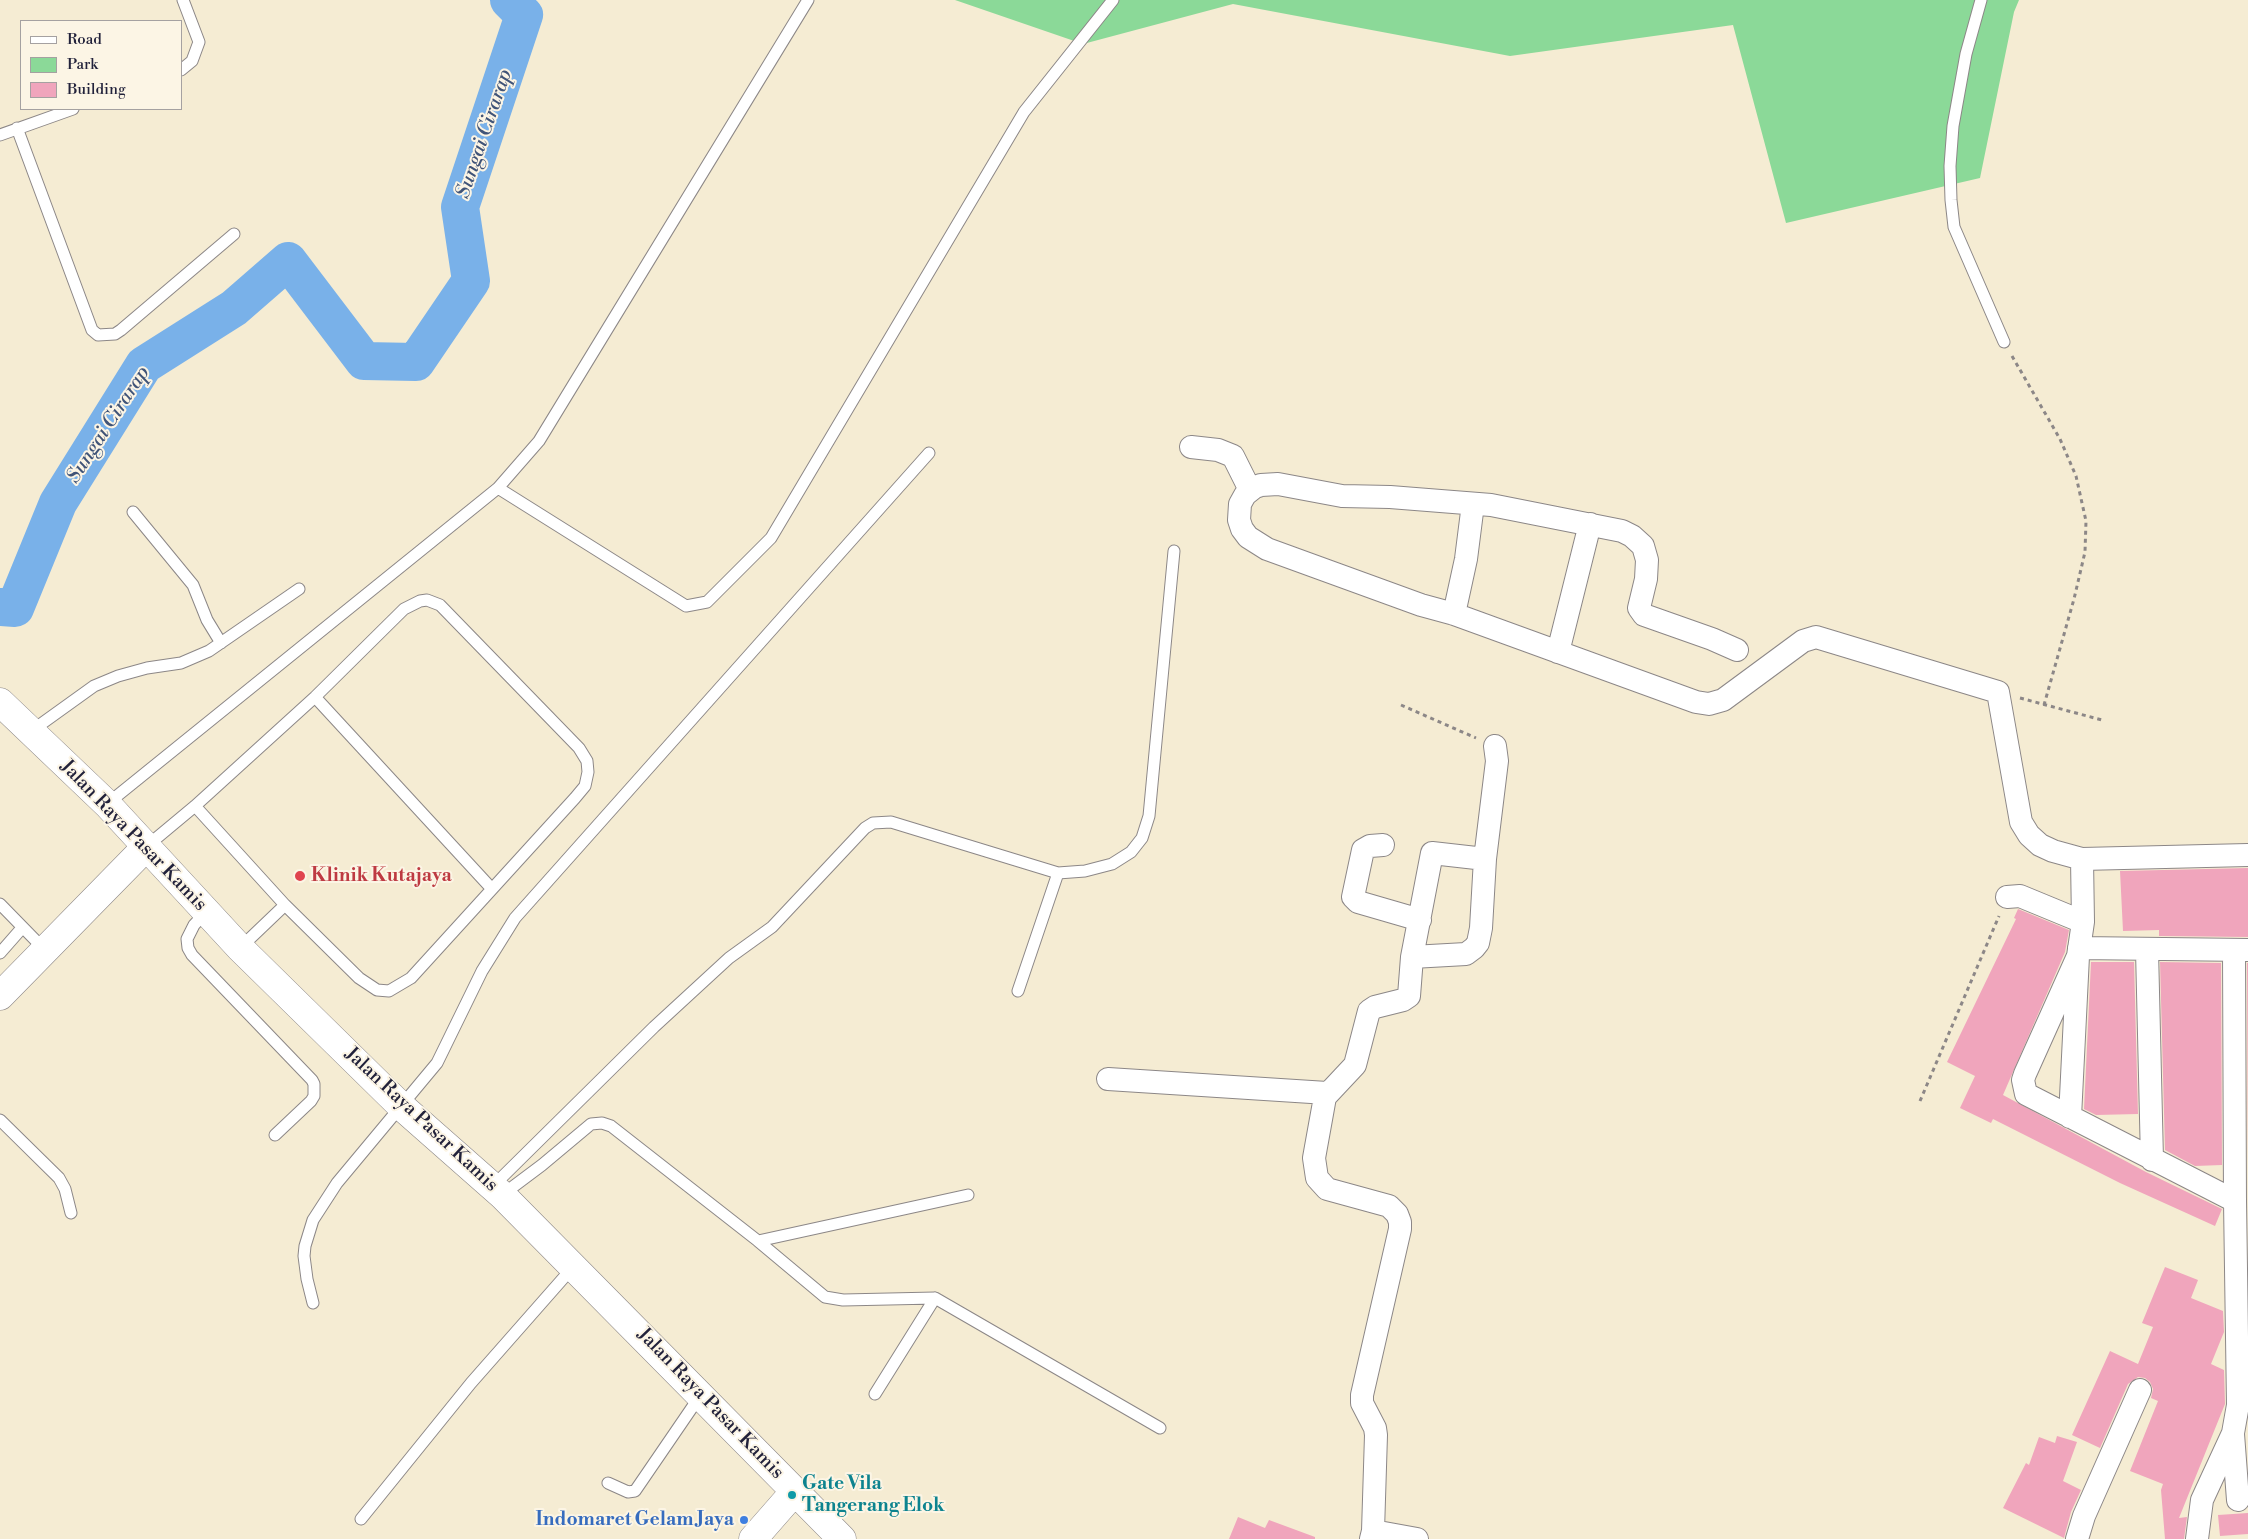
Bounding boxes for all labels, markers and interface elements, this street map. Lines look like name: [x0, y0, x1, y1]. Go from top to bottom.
legend: [20, 20, 182, 110]
text: Road: [67, 30, 102, 49]
text: Park: [67, 55, 98, 74]
water label: Sungai Cirarap: [452, 66, 518, 202]
text: Building: [67, 80, 126, 99]
water label: Sungai Cirarap: [62, 362, 156, 488]
street label: Jalan Raya Pasar Kamis: [55, 756, 211, 916]
place label: Klinik Kutajaya: [311, 865, 452, 887]
marker: Klinik Kutajaya: [293, 869, 307, 883]
street label: Jalan Raya Pasar Kamis: [340, 1043, 502, 1197]
street label: Jalan Raya Pasar Kamis: [632, 1324, 788, 1484]
place label: Gate Vila Tangerang Elok: [802, 1473, 945, 1517]
marker: Gate Vila Tangerang Elok: [786, 1489, 798, 1501]
place label: Indomaret Gelam Jaya: [535, 1509, 734, 1531]
marker: Indomaret Gelam Jaya: [738, 1514, 750, 1526]

